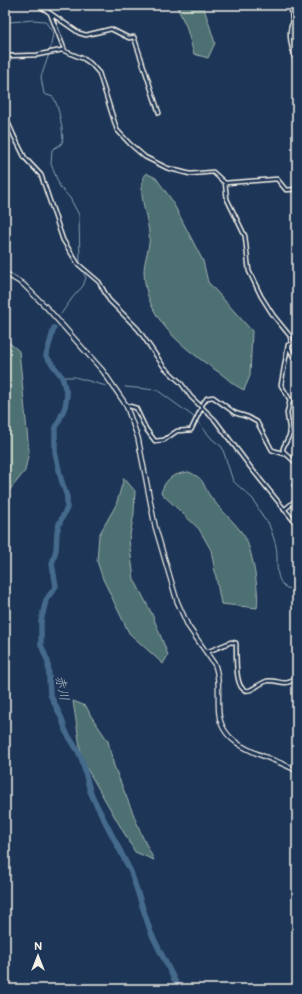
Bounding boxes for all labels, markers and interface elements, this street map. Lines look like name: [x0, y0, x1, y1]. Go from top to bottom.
water label: 赤川: [51, 674, 73, 703]
north arrow: [18, 936, 58, 976]
text: N: [34, 940, 42, 953]

